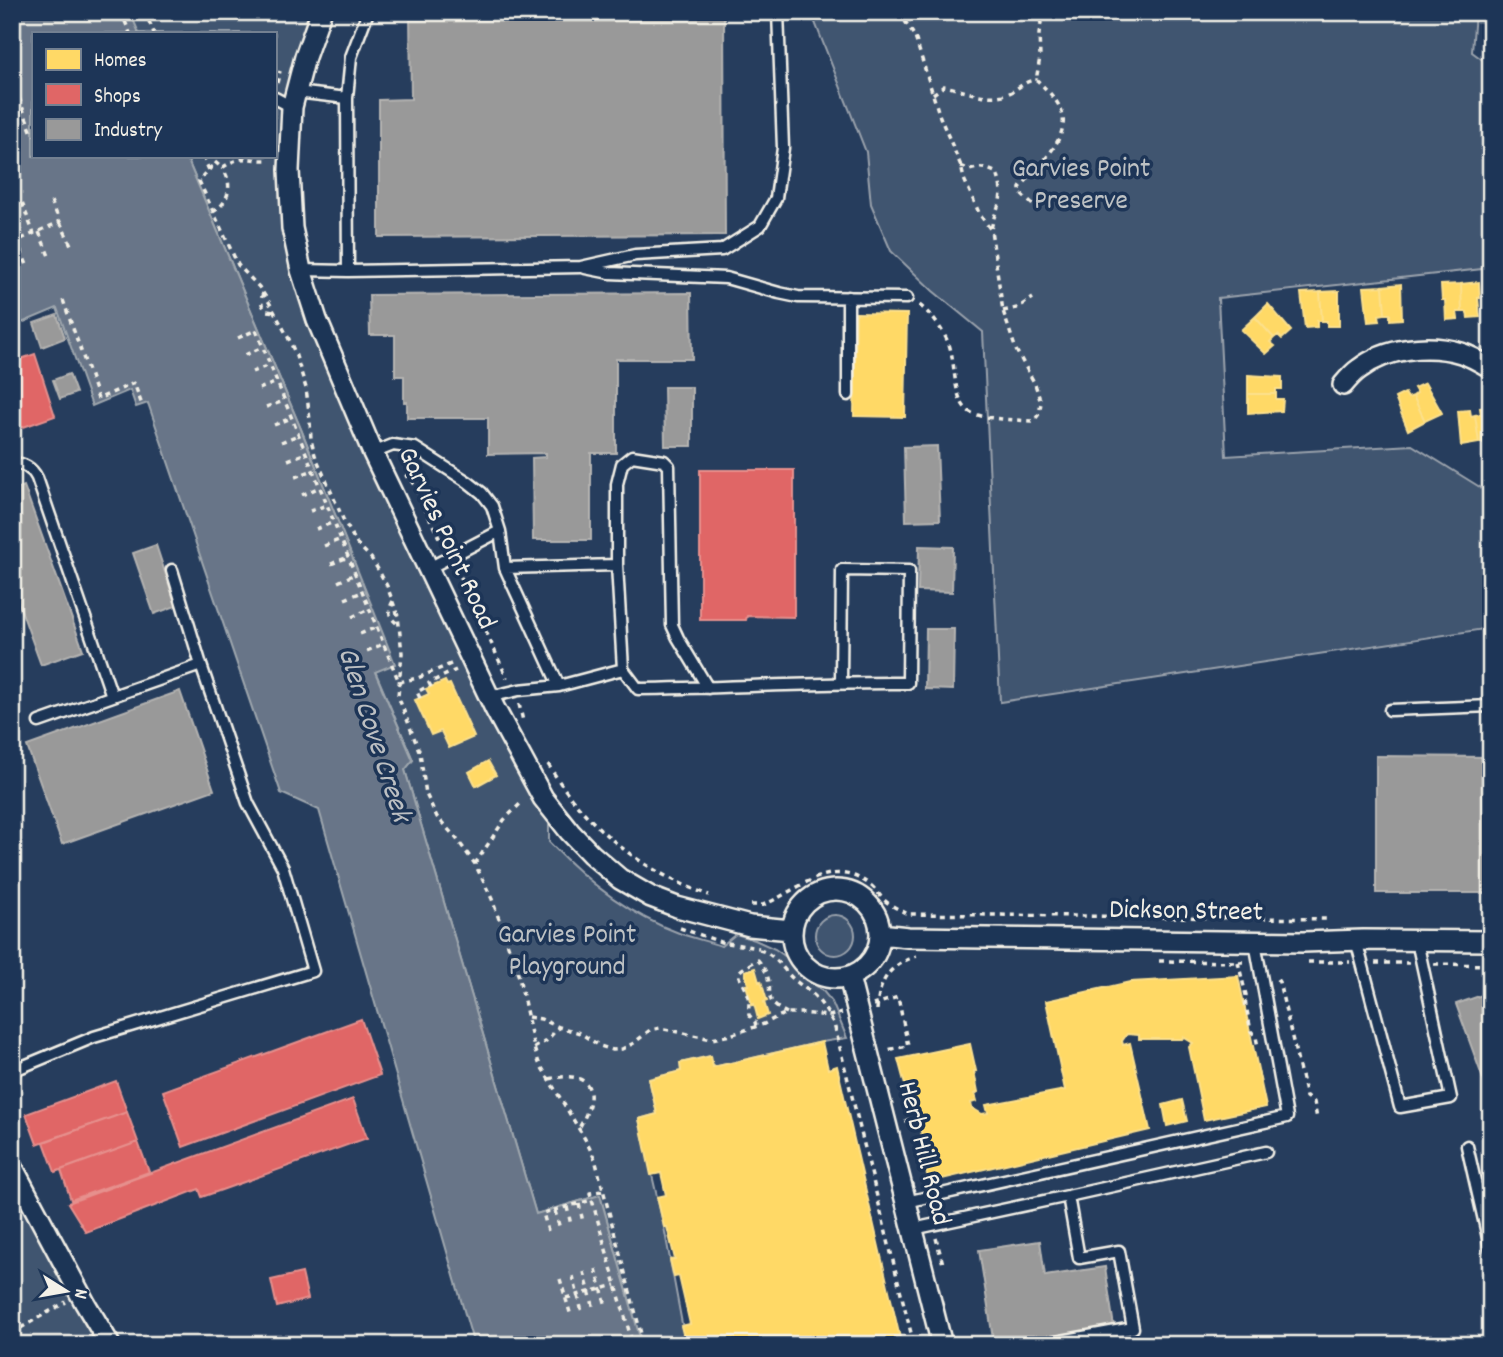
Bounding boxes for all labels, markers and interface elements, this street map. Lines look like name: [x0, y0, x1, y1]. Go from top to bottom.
legend: [32, 32, 276, 158]
text: Homes: [94, 47, 147, 77]
text: Shops: [94, 83, 141, 113]
text: Industry: [94, 117, 162, 147]
park label: Garvies Point Preserve: [1012, 151, 1150, 223]
street label: Garvies Point Road: [385, 441, 505, 637]
water label: Glen Cove Creek: [323, 642, 421, 831]
street label: Dickson Street: [1109, 892, 1263, 934]
park label: Garvies Point Playground: [498, 917, 636, 989]
street label: Herb Hill Road: [885, 1078, 959, 1230]
north arrow: [32, 1256, 102, 1326]
text: N: [65, 1286, 93, 1301]

